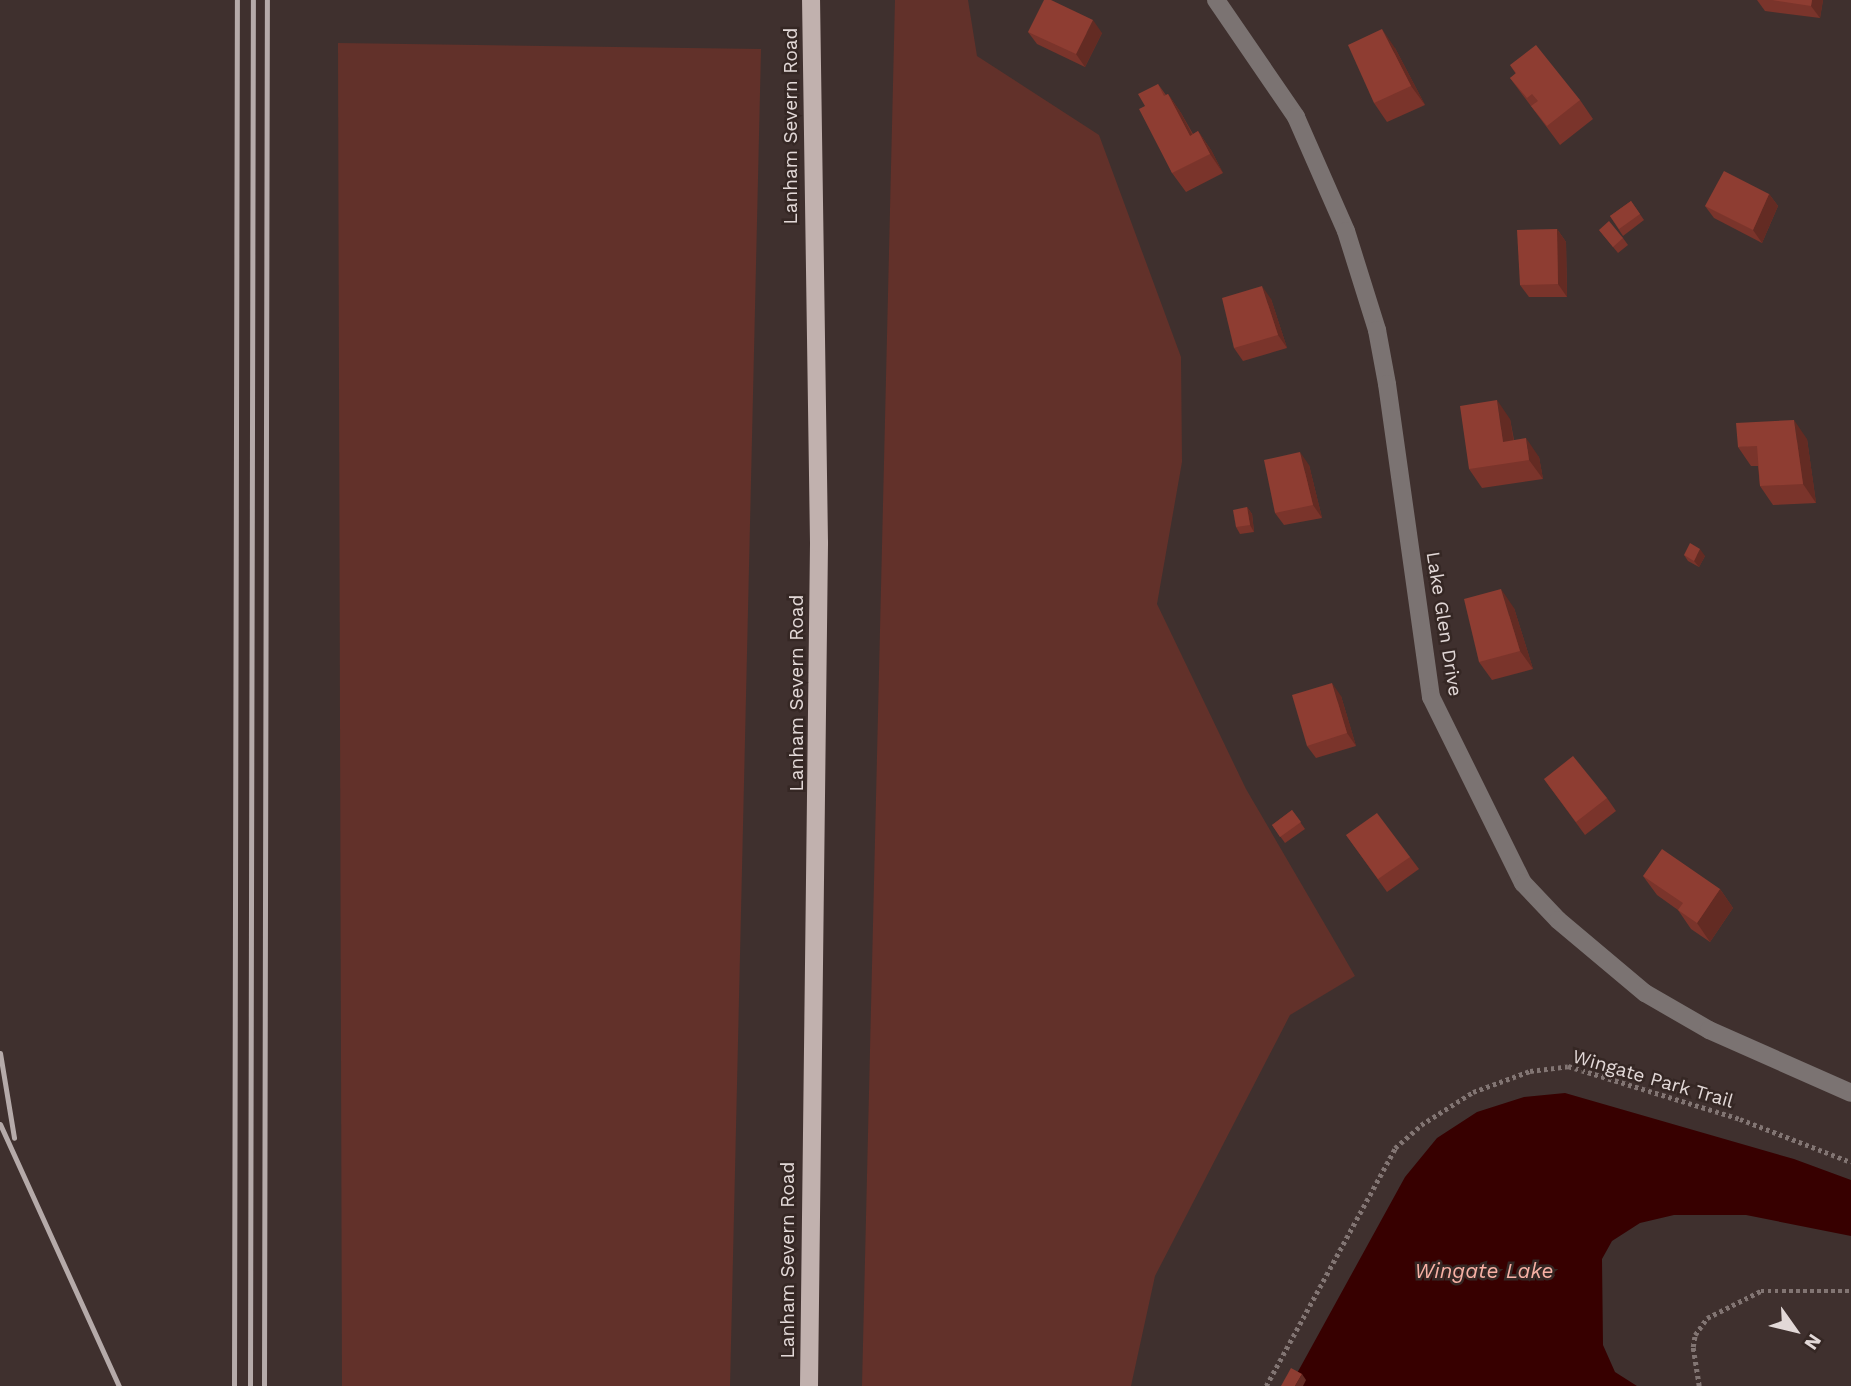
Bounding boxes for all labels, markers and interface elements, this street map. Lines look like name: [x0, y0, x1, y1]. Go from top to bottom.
street label: Lanham Severn Road: [780, 27, 802, 225]
street label: Lake Glen Drive: [1421, 550, 1467, 698]
street label: Lanham Severn Road: [786, 594, 808, 792]
street label: Wingate Park Trail: [1569, 1045, 1737, 1113]
street label: Lanham Severn Road: [777, 1161, 799, 1359]
water label: Wingate Lake: [1415, 1258, 1553, 1284]
north arrow: [1760, 1295, 1830, 1365]
text: N: [1799, 1330, 1826, 1354]

